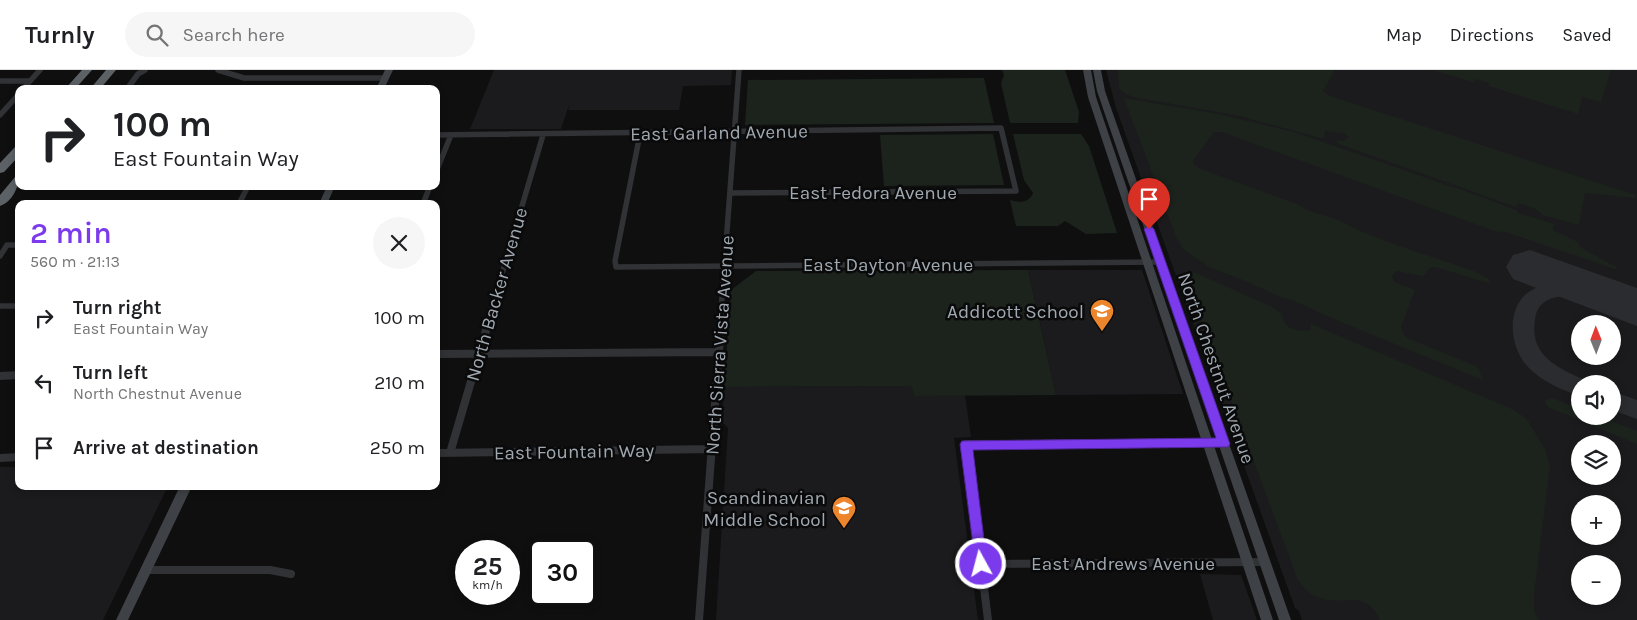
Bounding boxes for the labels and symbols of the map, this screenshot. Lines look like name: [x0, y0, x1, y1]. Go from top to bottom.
street label: East Garland Avenue: [630, 120, 808, 146]
pin: [1128, 178, 1170, 229]
street label: East Fedora Avenue: [789, 182, 957, 204]
street label: North Backer Avenue: [462, 205, 532, 384]
street label: North Sierra Vista Avenue: [701, 235, 739, 456]
street label: East Dayton Avenue: [803, 254, 973, 276]
street label: North Chestnut Avenue: [1173, 270, 1259, 467]
school or university icon: Addicott School: [1089, 298, 1115, 332]
place label: Addicott School: [947, 301, 1084, 323]
north arrow: [1571, 315, 1621, 365]
street label: East Fountain Way: [494, 440, 655, 464]
place label: Scandinavian Middle School: [703, 487, 826, 531]
school or university icon: Scandinavian Middle School: [831, 495, 857, 529]
position arrow: [954, 537, 1006, 589]
speed limit sign: 30: [530, 540, 595, 605]
street label: East Andrews Avenue: [1031, 553, 1215, 575]

